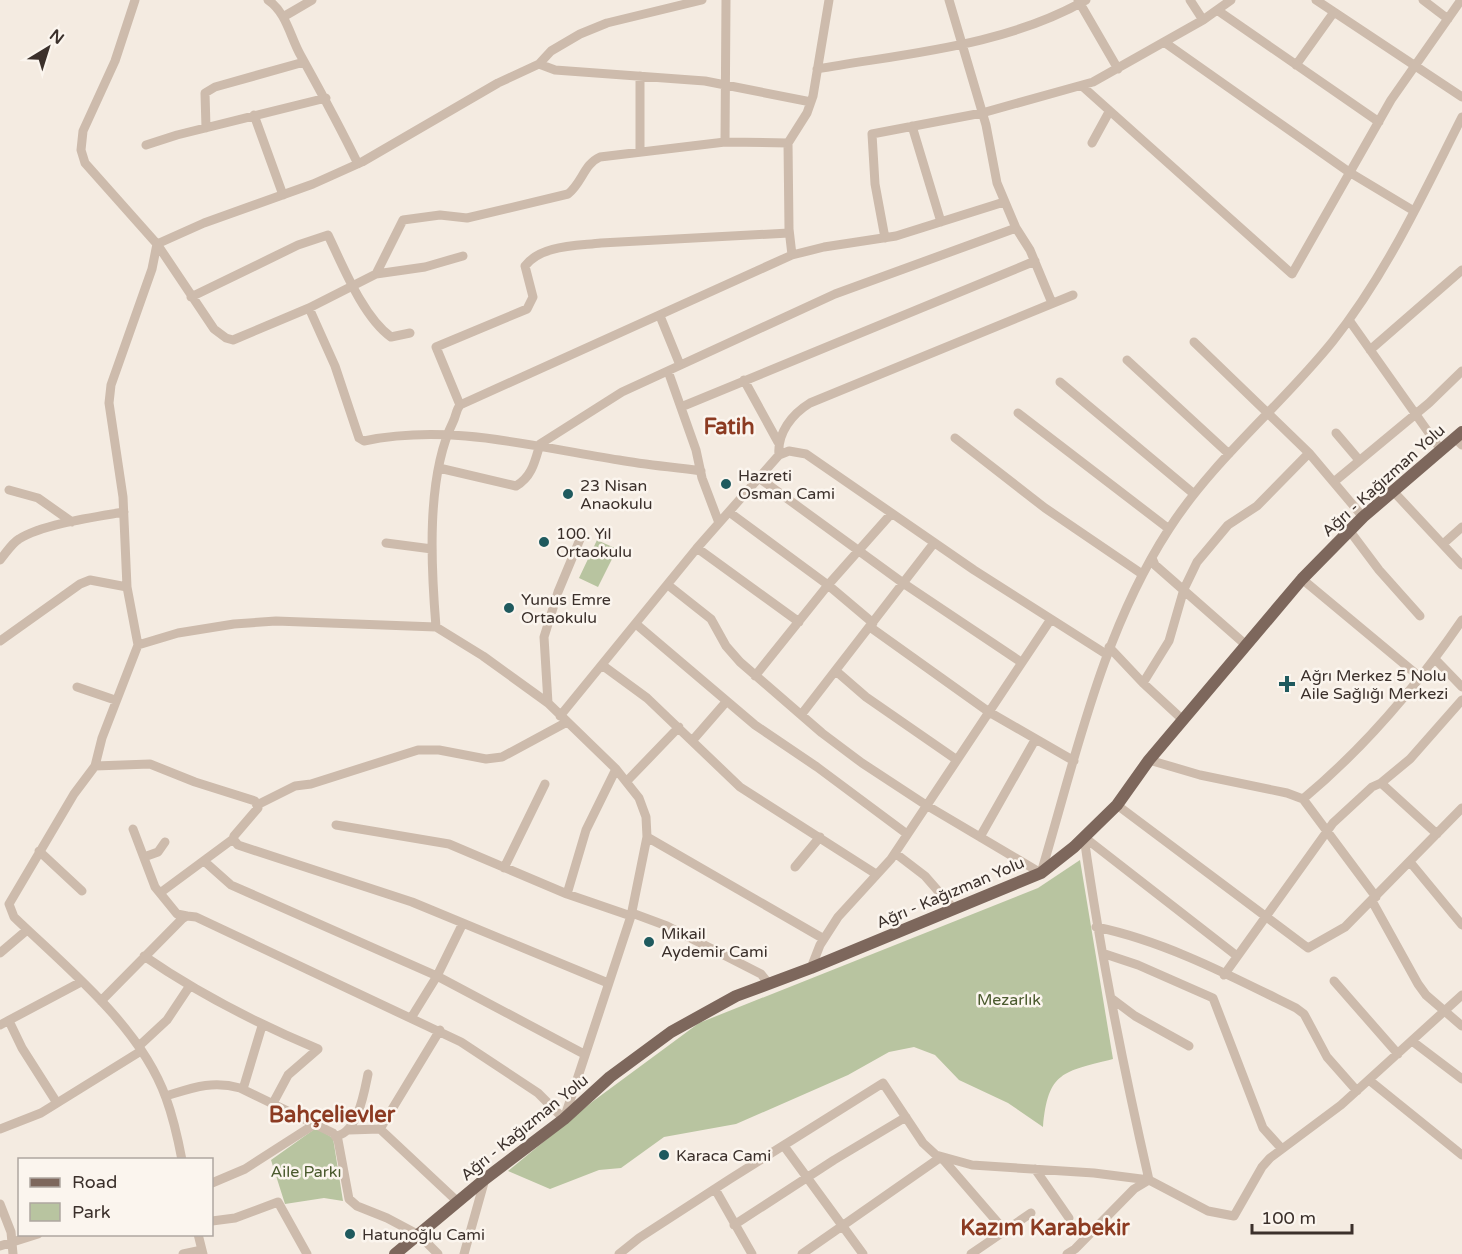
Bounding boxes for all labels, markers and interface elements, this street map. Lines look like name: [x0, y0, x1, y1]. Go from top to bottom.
north arrow: [18, 18, 78, 78]
text: N: [45, 25, 68, 49]
district label: Fatih: [703, 414, 755, 440]
street label: Ağrı - Kağızman Yolu: [1318, 420, 1449, 541]
place label: Hazreti Osman Cami: [738, 466, 835, 504]
place label: 23 Nisan Anaokulu: [580, 476, 653, 514]
marker: Hazreti Osman Cami: [719, 477, 733, 491]
marker: 23 Nisan Anaokulu: [561, 487, 575, 501]
place label: 100. Yıl Ortaokulu: [556, 524, 632, 562]
marker: 100. Yıl Ortaokulu: [537, 535, 551, 549]
place label: Yunus Emre Ortaokulu: [521, 590, 611, 628]
marker: Yunus Emre Ortaokulu: [502, 601, 516, 615]
place label: Ağrı Merkez 5 Nolu Aile Sağlığı Merkezi: [1300, 666, 1448, 704]
marker: Ağrı Merkez 5 Nolu Aile Sağlığı Merkezi: [1278, 675, 1296, 693]
street label: Ağrı - Kağızman Yolu: [873, 853, 1027, 933]
place label: Mikail Aydemir Cami: [661, 924, 768, 962]
marker: Mikail Aydemir Cami: [642, 935, 656, 949]
park label: Mezarlık: [977, 990, 1041, 1010]
street label: Ağrı - Kağızman Yolu: [457, 1070, 593, 1185]
district label: Bahçelievler: [269, 1102, 396, 1128]
place label: Karaca Cami: [676, 1146, 771, 1166]
marker: Karaca Cami: [657, 1148, 671, 1162]
legend: [18, 1158, 213, 1236]
park label: Aile Parkı: [270, 1162, 342, 1182]
text: Road: [72, 1171, 117, 1193]
scale bar: [1252, 1197, 1352, 1235]
text: Park: [72, 1201, 111, 1223]
text: 100 m: [1261, 1207, 1316, 1229]
district label: Kazım Karabekir: [960, 1215, 1130, 1241]
place label: Hatunoğlu Cami: [362, 1225, 485, 1245]
marker: Hatunoğlu Cami: [343, 1227, 357, 1241]

